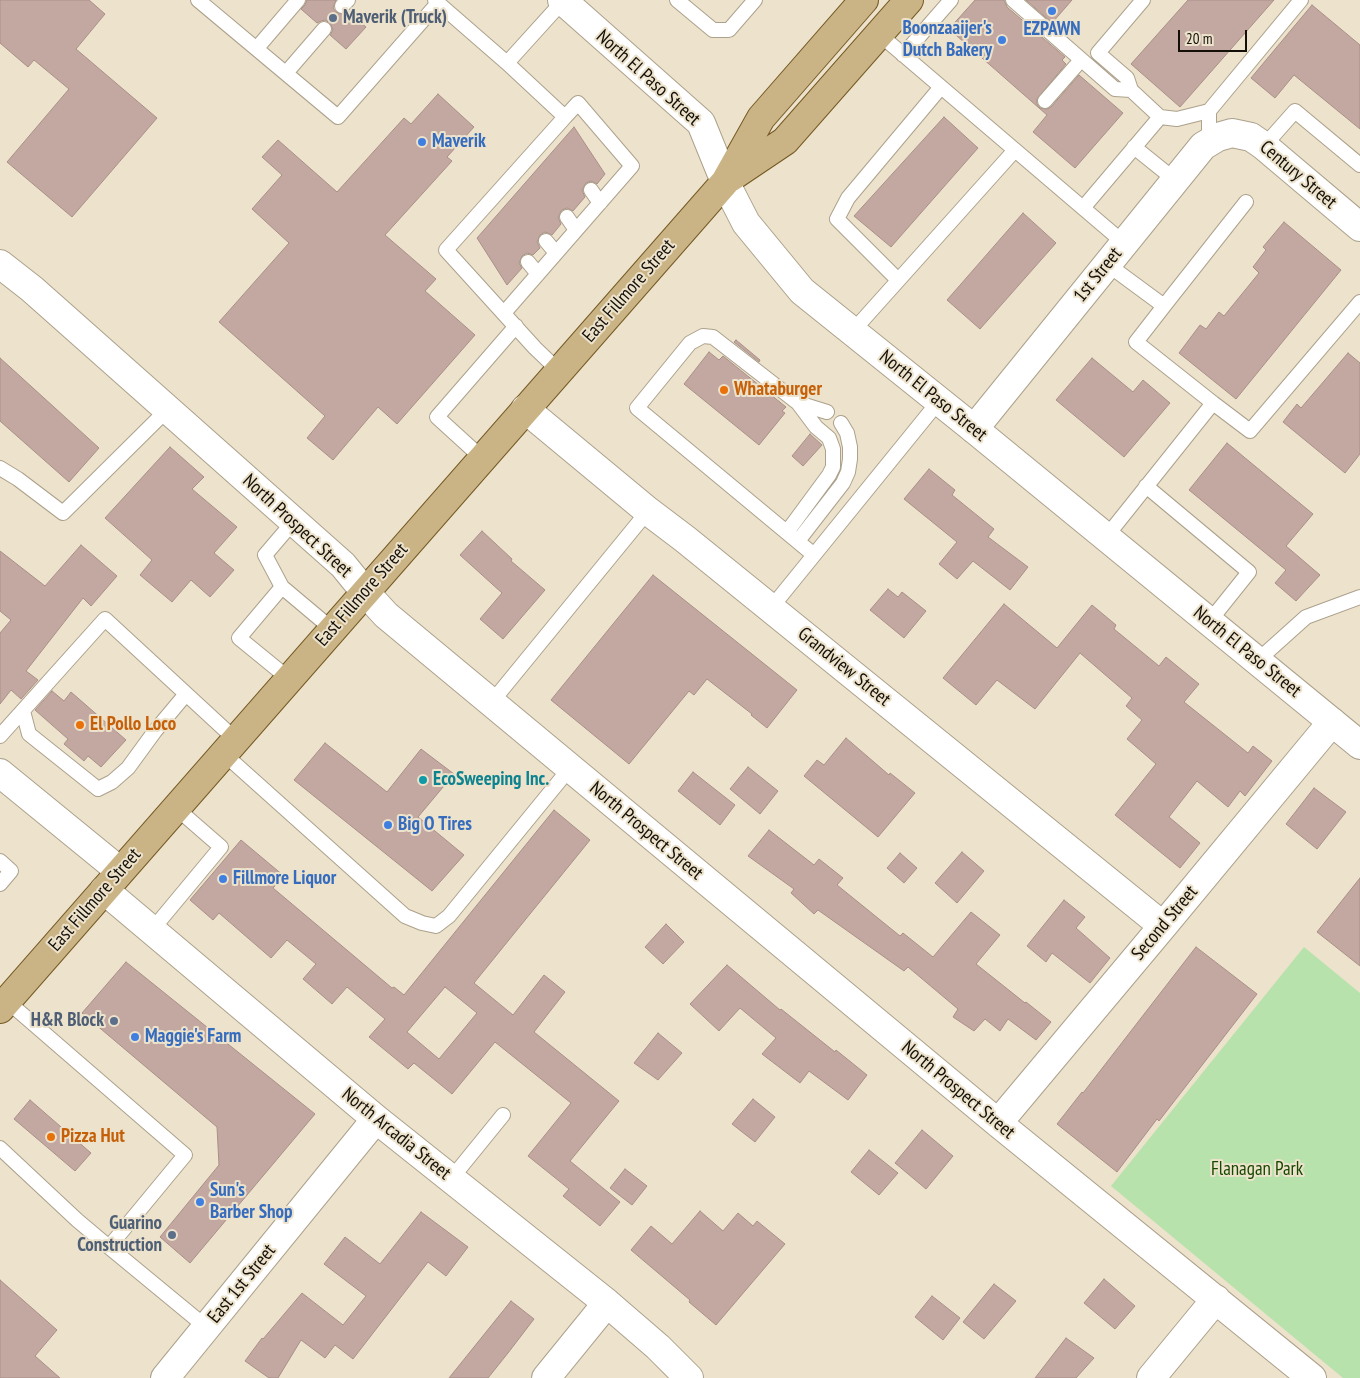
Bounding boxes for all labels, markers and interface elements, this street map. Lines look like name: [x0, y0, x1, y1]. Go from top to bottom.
marker: EZPAWN: [1046, 5, 1058, 17]
place label: Maverik (Truck): [343, 7, 447, 29]
marker: Maverik (Truck): [327, 12, 339, 24]
place label: Boonzaaijer's Dutch Bakery: [902, 18, 992, 62]
place label: EZPAWN: [1023, 19, 1081, 41]
scale bar: [1180, 20, 1249, 52]
street label: North El Paso Street: [591, 25, 705, 131]
text: 20 m: [1186, 29, 1212, 48]
marker: Boonzaaijer's Dutch Bakery: [996, 34, 1008, 46]
place label: Maverik: [432, 131, 486, 153]
marker: Maverik: [416, 136, 428, 148]
street label: Century Street: [1255, 136, 1341, 214]
street label: East Fillmore Street: [578, 235, 680, 347]
street label: 1st Street: [1069, 243, 1127, 307]
street label: North El Paso Street: [875, 346, 991, 446]
place label: Whataburger: [734, 379, 822, 401]
marker: Whataburger: [718, 384, 730, 396]
street label: North Prospect Street: [238, 470, 356, 582]
street label: East Fillmore Street: [311, 539, 413, 651]
street label: North El Paso Street: [1189, 602, 1305, 702]
street label: Grandview Street: [793, 623, 895, 711]
place label: El Pollo Loco: [90, 714, 176, 736]
marker: El Pollo Loco: [74, 719, 86, 731]
place label: EcoSweeping Inc.: [433, 769, 549, 791]
marker: EcoSweeping Inc.: [417, 774, 429, 786]
street label: North Prospect Street: [585, 777, 707, 885]
place label: Big O Tires: [398, 814, 472, 836]
marker: Big O Tires: [382, 819, 394, 831]
street label: East Fillmore Street: [44, 844, 146, 956]
place label: Fillmore Liquor: [233, 868, 336, 890]
marker: Fillmore Liquor: [217, 873, 229, 885]
street label: Second Street: [1127, 881, 1203, 965]
place label: H&R Block: [31, 1010, 104, 1032]
marker: H&R Block: [108, 1015, 120, 1027]
place label: Maggie's Farm: [145, 1026, 241, 1048]
marker: Maggie's Farm: [129, 1031, 141, 1043]
street label: North Prospect Street: [897, 1036, 1019, 1144]
street label: North Arcadia Street: [337, 1083, 455, 1185]
place label: Pizza Hut: [61, 1126, 125, 1148]
marker: Pizza Hut: [45, 1131, 57, 1143]
park label: Flanagan Park: [1211, 1159, 1303, 1181]
place label: Sun's Barber Shop: [210, 1180, 293, 1224]
marker: Sun's Barber Shop: [194, 1196, 206, 1208]
place label: Guarino Construction: [77, 1213, 162, 1257]
marker: Guarino Construction: [166, 1229, 178, 1241]
street label: East 1st Street: [203, 1240, 281, 1328]

